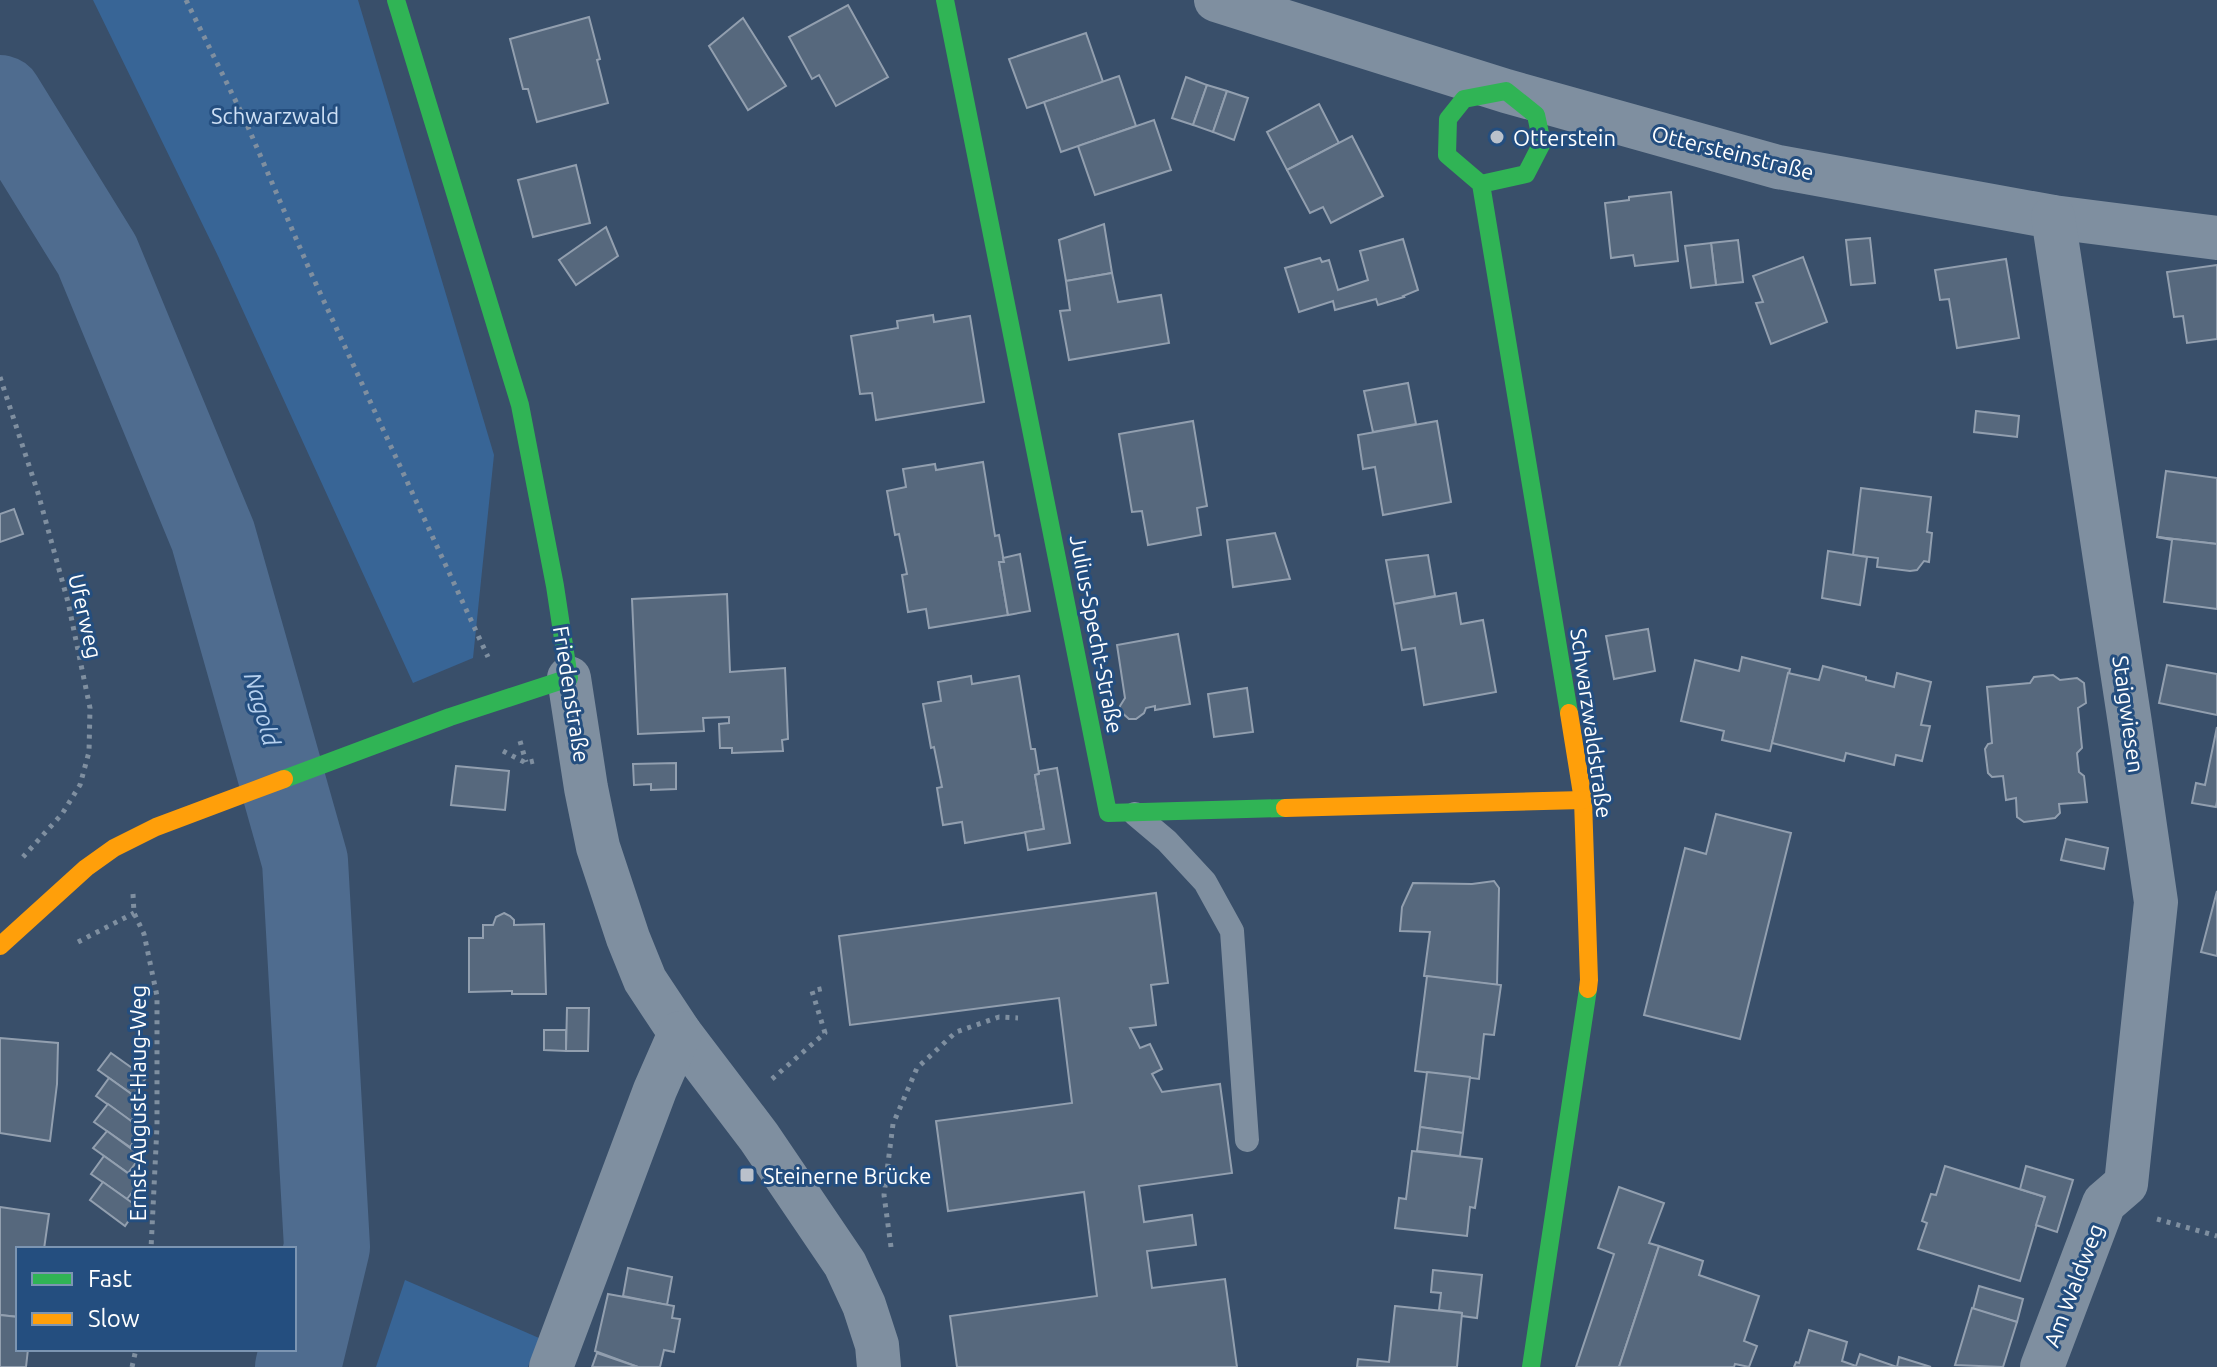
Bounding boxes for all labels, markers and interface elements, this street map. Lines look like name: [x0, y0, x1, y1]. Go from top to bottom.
park label: Schwarzwald: [211, 103, 339, 128]
street label: Ottersteinstraße: [1649, 120, 1817, 184]
place label: Otterstein: [1513, 125, 1616, 150]
marker: Otterstein: [1488, 128, 1506, 146]
street label: Julius-Specht-Straße: [1065, 532, 1129, 736]
street label: Uferweg: [64, 571, 108, 661]
street label: Friedenstraße: [549, 624, 595, 764]
street label: Schwarzwaldstraße: [1566, 626, 1618, 820]
street label: Staigwiesen: [2108, 654, 2150, 774]
water label: Nagold: [239, 669, 286, 750]
street label: Ernst-August-Haug-Weg: [125, 985, 150, 1221]
place label: Steinerne Brücke: [763, 1163, 931, 1188]
marker: Steinerne Brücke: [738, 1166, 756, 1184]
street label: Am Waldweg: [2038, 1220, 2108, 1350]
legend: [16, 1247, 296, 1351]
text: Fast: [88, 1265, 132, 1292]
text: Slow: [88, 1305, 140, 1332]

